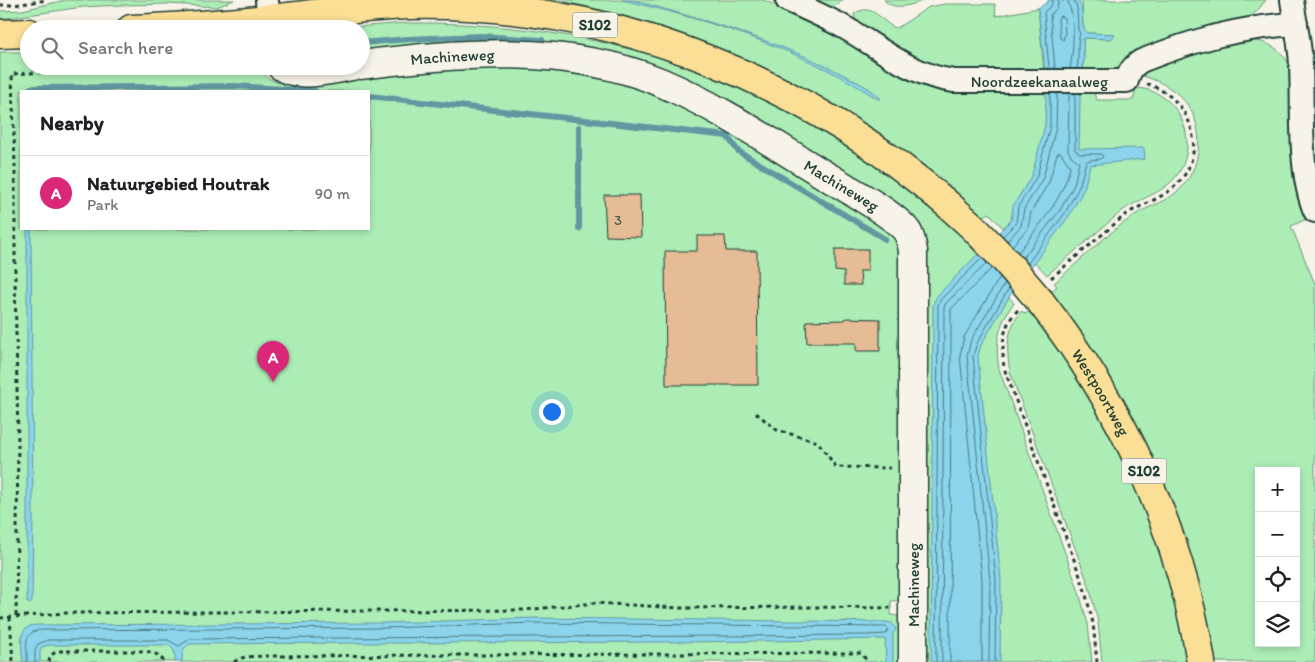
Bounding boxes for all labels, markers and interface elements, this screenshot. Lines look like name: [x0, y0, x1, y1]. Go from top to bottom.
road number: S102: [572, 12, 618, 38]
search box: [20, 20, 370, 75]
icon: search: [38, 34, 66, 62]
text: Search here: [78, 36, 173, 59]
street label: Machineweg: [410, 45, 496, 69]
street label: Noordzeekanaalweg: [971, 72, 1109, 91]
text: Nearby: [40, 110, 104, 135]
street label: Machineweg: [801, 155, 883, 216]
text: Natuurgebied Houtrak: [87, 172, 270, 195]
text: A: [51, 184, 61, 203]
text: 90 m: [315, 184, 350, 203]
text: Park: [87, 195, 118, 214]
house number: 3: [614, 212, 622, 229]
pin: A: [257, 341, 289, 382]
street label: Westpoortweg: [1068, 345, 1134, 440]
your location: [539, 399, 565, 425]
road number: S102: [1122, 458, 1166, 484]
map controls: [1255, 467, 1300, 647]
button: +: [1255, 467, 1300, 512]
button: −: [1255, 512, 1300, 557]
street label: Machineweg: [904, 542, 923, 627]
button: locate: [1255, 557, 1300, 602]
button: layers: [1255, 602, 1300, 647]

